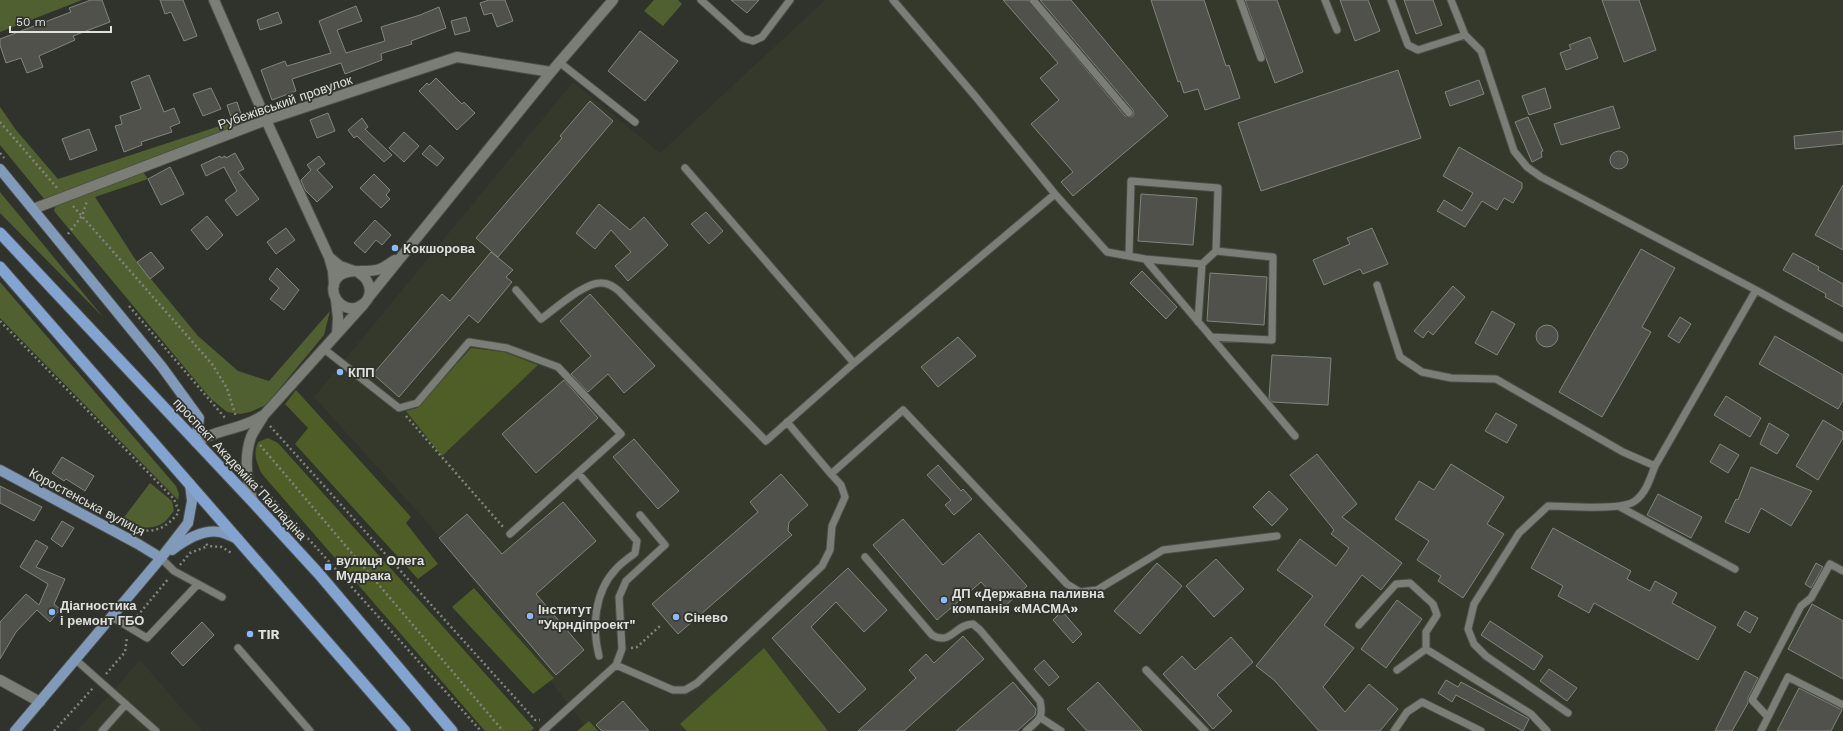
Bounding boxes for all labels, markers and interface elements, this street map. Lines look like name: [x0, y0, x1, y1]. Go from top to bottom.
scale bar: [10, 8, 111, 34]
text: 50 m: [16, 15, 46, 29]
street label: Рубежівський провулок: [216, 72, 354, 132]
place label: Кокшорова: [403, 241, 476, 256]
marker: Кокшорова: [390, 243, 400, 253]
place label: КПП: [348, 365, 375, 380]
marker: КПП: [335, 367, 345, 377]
street label: проспект Академіка Палладіна: [170, 395, 310, 544]
street label: Коростенська вулиця: [27, 465, 147, 539]
place label: вулиця Олега Мудрака: [336, 553, 425, 583]
marker: вулиця Олега Мудрака: [323, 562, 333, 572]
place label: ДП «Державна паливна компанія «МАСМА»: [952, 586, 1105, 616]
marker: ДП «Державна паливна компанія «МАСМА»: [939, 595, 949, 605]
place label: Діагностика і ремонт ГБО: [60, 598, 144, 628]
place label: Інститут "Укрндіпроект": [538, 602, 635, 632]
marker: Діагностика і ремонт ГБО: [47, 607, 57, 617]
place label: Сінево: [684, 610, 728, 625]
marker: Інститут "Укрндіпроект": [525, 611, 535, 621]
marker: Сінево: [671, 612, 681, 622]
place label: TIR: [258, 627, 280, 642]
marker: TIR: [245, 629, 255, 639]

